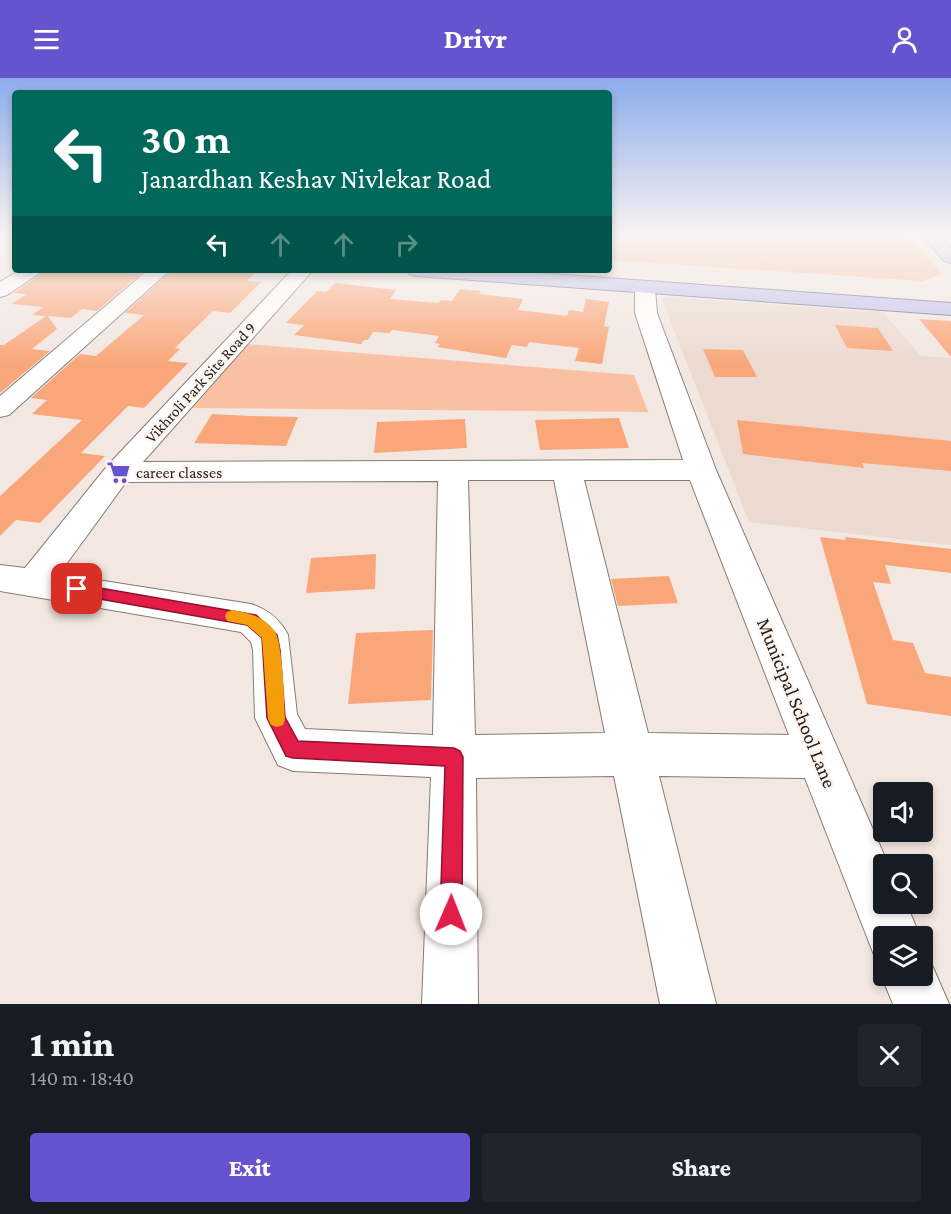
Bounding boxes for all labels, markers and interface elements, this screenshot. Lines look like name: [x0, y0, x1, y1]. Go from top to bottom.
icon: menu: [30, 23, 63, 56]
icon: person: [888, 23, 921, 56]
text: Drivr: [444, 24, 507, 54]
icon: left: [42, 114, 120, 192]
text: 30 m: [141, 115, 231, 162]
text: Janardhan Keshav Nivlekar Road: [141, 164, 491, 194]
icon: left: [201, 228, 234, 261]
icon: ahead: [264, 228, 297, 261]
icon: ahead: [327, 228, 360, 261]
icon: right: [390, 228, 423, 261]
street label: Vikhroli Park Site Road 9: [142, 319, 259, 446]
supermarket icon: career classes: [105, 459, 131, 485]
place label: career classes: [136, 464, 222, 481]
pin: [51, 563, 102, 614]
icon: arrive: [60, 572, 93, 605]
street label: Municipal School Lane: [752, 615, 841, 792]
map controls: [873, 782, 933, 986]
button: sound: [873, 782, 933, 842]
button: search: [873, 854, 933, 914]
position arrow: [419, 882, 483, 946]
button: layers: [873, 926, 933, 986]
text: 1 min: [30, 1024, 114, 1064]
button: close: [858, 1024, 921, 1087]
text: 140 m · 18:40: [30, 1067, 134, 1089]
button: Exit: [30, 1133, 470, 1202]
button: Share: [482, 1133, 921, 1202]

